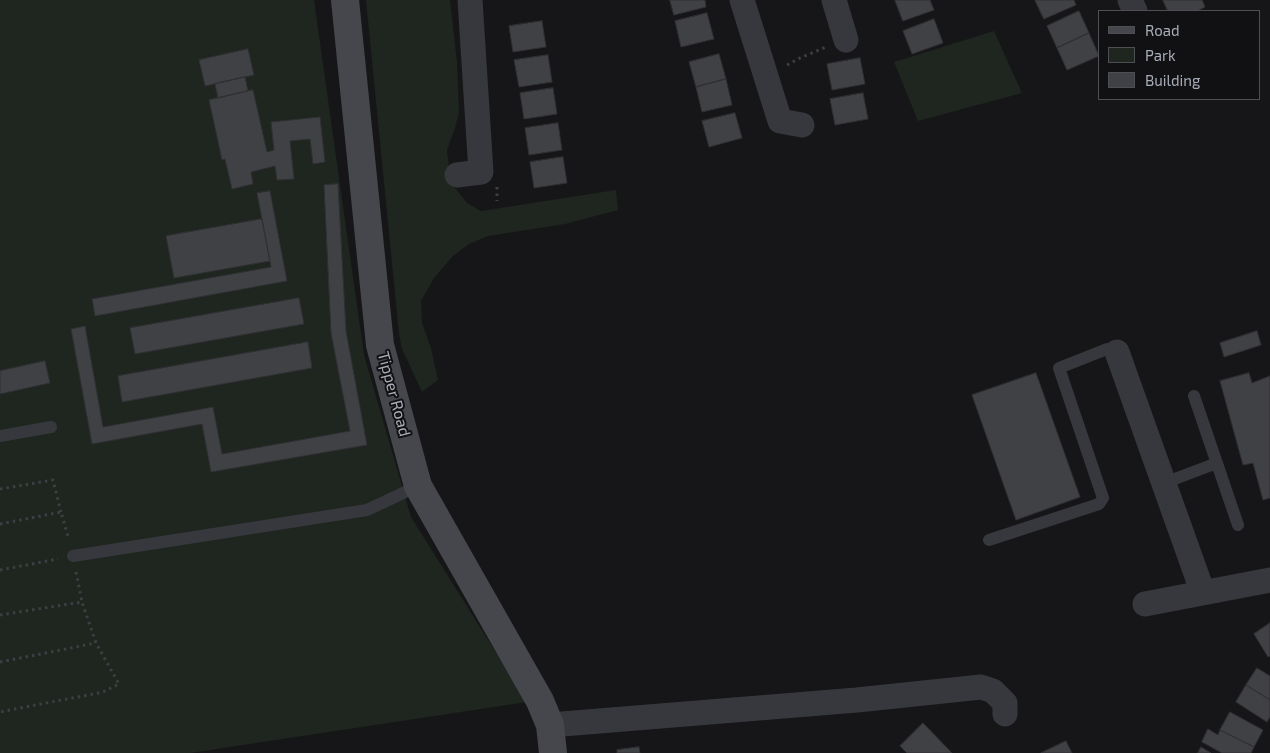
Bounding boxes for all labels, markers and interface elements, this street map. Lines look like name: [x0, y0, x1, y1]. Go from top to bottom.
legend: [1098, 10, 1260, 100]
text: Road: [1145, 21, 1180, 39]
text: Park: [1145, 46, 1176, 64]
text: Building: [1145, 71, 1200, 89]
street label: Tipper Road: [373, 349, 415, 439]

